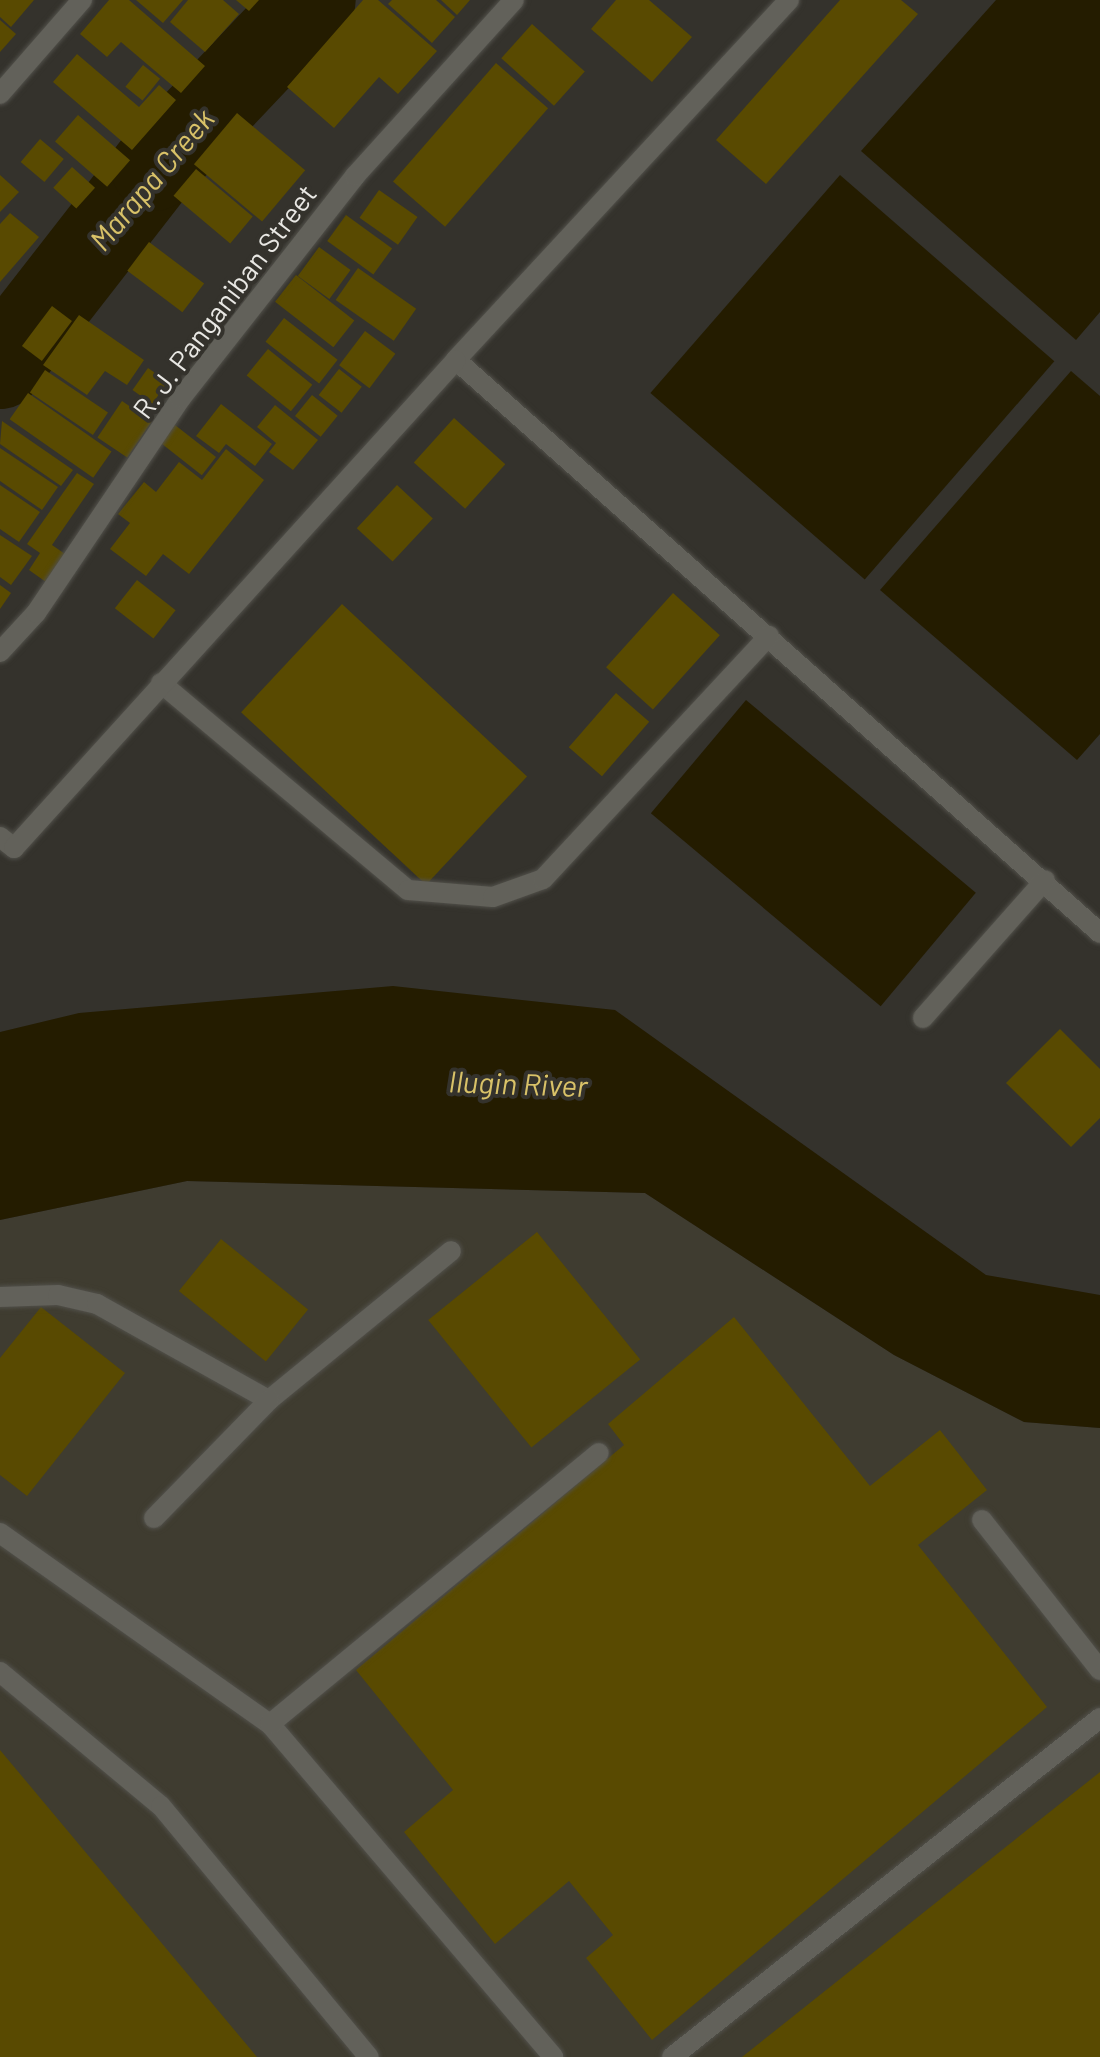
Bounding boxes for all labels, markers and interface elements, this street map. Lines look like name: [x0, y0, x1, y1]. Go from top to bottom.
water label: Marapa Creek: [81, 101, 221, 257]
street label: R. J. Panganiban Street: [125, 178, 323, 424]
water label: Ilugin River: [448, 1063, 588, 1103]

